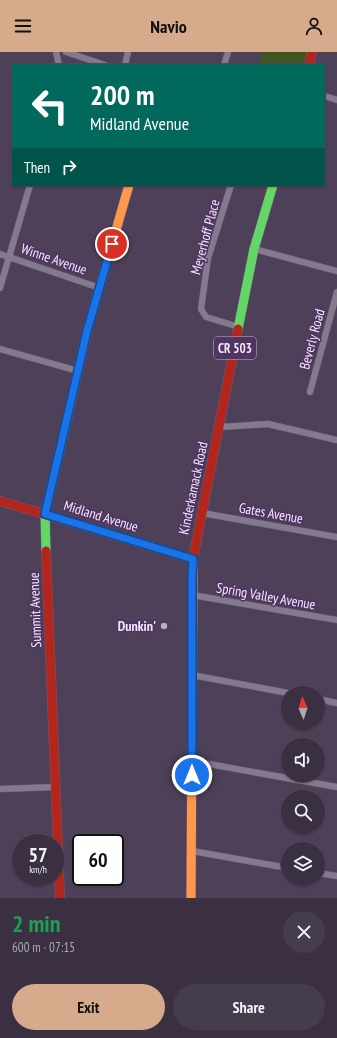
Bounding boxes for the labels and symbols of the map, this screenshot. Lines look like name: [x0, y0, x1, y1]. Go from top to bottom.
street label: Meyerhoff Place: [186, 197, 224, 277]
pin: [95, 227, 129, 261]
street label: Winne Avenue: [19, 239, 90, 279]
street label: Beverly Road: [295, 307, 329, 371]
road number: CR 503: [214, 337, 256, 359]
street label: Kinderkamack Road: [174, 440, 212, 536]
street label: Midland Avenue: [62, 496, 141, 536]
street label: Gates Avenue: [238, 499, 305, 528]
street label: Summit Avenue: [25, 572, 45, 648]
street label: Spring Valley Avenue: [215, 578, 317, 614]
place label: Dunkin': [118, 617, 156, 635]
marker: Dunkin': [159, 621, 169, 631]
north arrow: [281, 686, 325, 730]
position arrow: [171, 754, 213, 796]
speed limit sign: 60: [72, 834, 124, 886]

